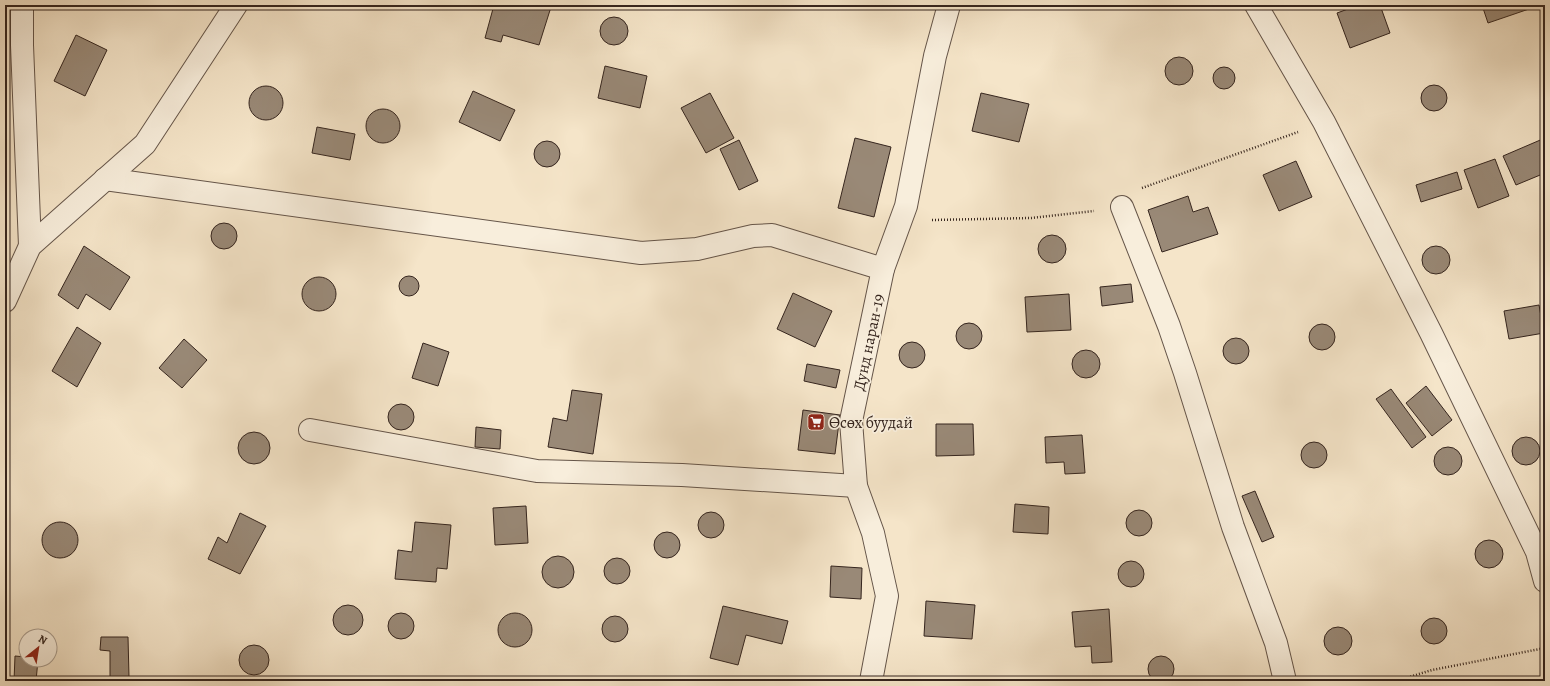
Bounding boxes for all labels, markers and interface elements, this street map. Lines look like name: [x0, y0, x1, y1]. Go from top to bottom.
street label: Дунд наран-19: [848, 292, 890, 393]
supermarket icon: Өсөх буудай: [806, 412, 826, 432]
place label: Өсөх буудай: [829, 412, 913, 434]
north arrow: [18, 628, 58, 668]
text: N: [36, 631, 50, 648]

